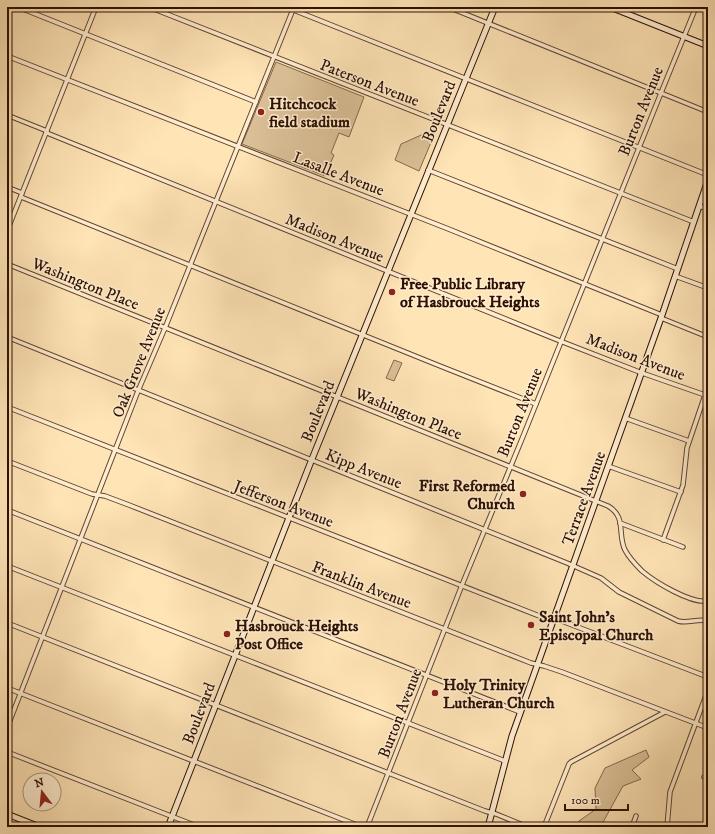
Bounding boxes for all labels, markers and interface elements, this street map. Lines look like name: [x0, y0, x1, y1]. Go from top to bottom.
street label: Paterson Avenue: [317, 55, 423, 111]
street label: Burton Avenue: [614, 63, 668, 159]
street label: Boulevard: [418, 78, 460, 145]
place label: Hitchcock field stadium: [269, 94, 350, 132]
marker: Hitchcock field stadium: [256, 107, 266, 117]
street label: Lasalle Avenue: [290, 147, 387, 201]
street label: Madison Avenue: [282, 209, 387, 267]
street label: Washington Place: [28, 253, 142, 315]
place label: Free Public Library of Hasbrouck Heights: [400, 274, 540, 312]
marker: Free Public Library of Hasbrouck Heights: [387, 287, 397, 297]
street label: Oak Grove Avenue: [108, 304, 170, 421]
street label: Madison Avenue: [583, 329, 688, 385]
street label: Burton Avenue: [493, 364, 547, 460]
street label: Boulevard: [297, 378, 339, 445]
street label: Washington Place: [351, 383, 465, 445]
street label: Kipp Avenue: [322, 444, 405, 494]
street label: Terrace Avenue: [558, 448, 610, 548]
street label: Jefferson Avenue: [229, 475, 337, 532]
place label: First Reformed Church: [419, 476, 516, 514]
marker: First Reformed Church: [518, 489, 528, 499]
street label: Franklin Avenue: [309, 557, 415, 613]
place label: Saint John's Episcopal Church: [539, 607, 654, 645]
place label: Hasbrouck Heights Post Office: [235, 616, 359, 654]
marker: Saint John's Episcopal Church: [526, 620, 536, 630]
marker: Hasbrouck Heights Post Office: [222, 629, 232, 639]
street label: Burton Avenue: [374, 665, 426, 761]
place label: Holy Trinity Lutheran Church: [443, 675, 555, 713]
street label: Boulevard: [178, 680, 220, 747]
marker: Holy Trinity Lutheran Church: [430, 688, 440, 698]
north arrow: [22, 772, 62, 812]
text: N: [33, 775, 46, 791]
scale bar: [565, 786, 628, 812]
text: 100 m: [571, 793, 600, 808]

